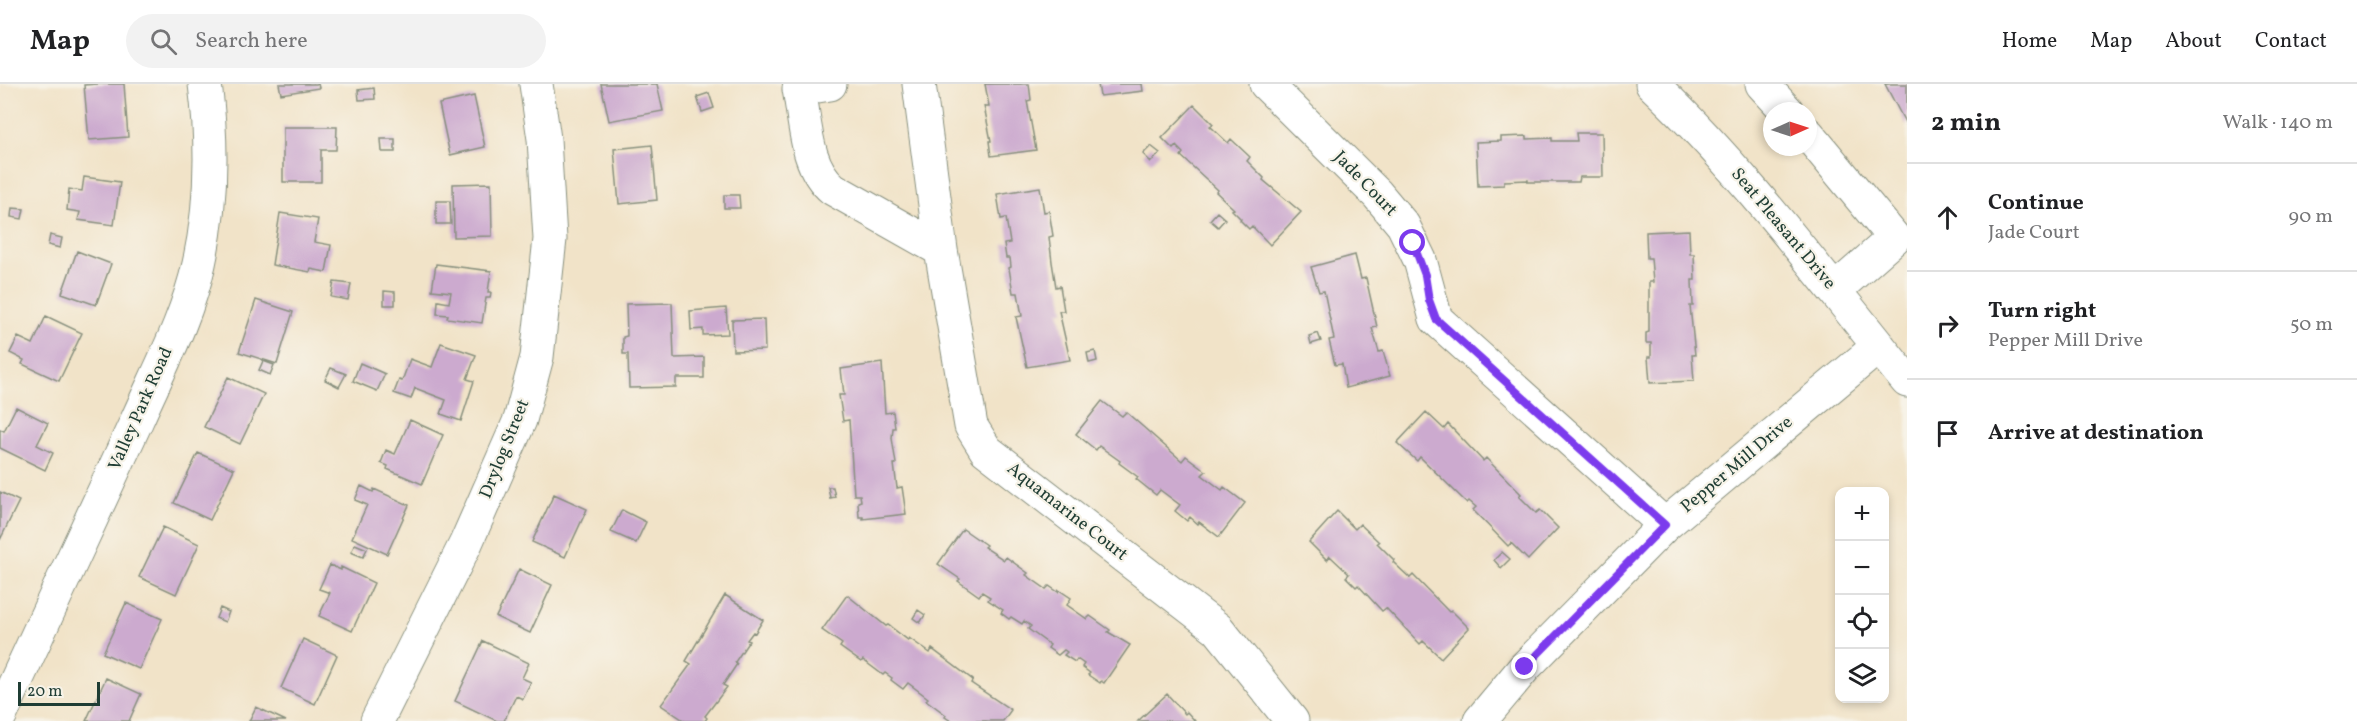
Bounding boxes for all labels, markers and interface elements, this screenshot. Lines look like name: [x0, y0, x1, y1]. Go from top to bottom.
search box: [126, 14, 546, 68]
text: Map: [30, 22, 90, 61]
icon: search: [147, 25, 180, 58]
text: Search here: [195, 26, 308, 57]
text: Home: [2002, 27, 2057, 56]
text: Map: [2090, 27, 2132, 56]
text: About: [2165, 27, 2222, 56]
text: Contact: [2255, 27, 2327, 56]
north arrow: [1763, 102, 1817, 156]
text: 2 min: [1931, 105, 2001, 141]
text: Walk · 140 m: [2223, 109, 2333, 137]
street label: Jade Court: [1327, 146, 1403, 222]
street label: Seat Pleasant Drive: [1725, 163, 1841, 295]
text: Continue: [1988, 188, 2084, 219]
icon: ahead: [1931, 201, 1964, 234]
text: 90 m: [2289, 203, 2333, 231]
text: Jade Court: [1988, 219, 2080, 247]
route start: [1399, 229, 1425, 255]
text: Turn right: [1988, 296, 2096, 327]
icon: right: [1931, 309, 1964, 342]
text: 50 m: [2290, 311, 2333, 339]
text: Pepper Mill Drive: [1988, 327, 2143, 355]
street label: Valley Park Road: [103, 343, 179, 475]
street label: Drylog Street: [474, 395, 536, 503]
street label: Pepper Mill Drive: [1676, 411, 1798, 519]
icon: arrive: [1931, 417, 1964, 450]
text: Arrive at destination: [1988, 418, 2204, 449]
street label: Aquamarine Court: [1001, 457, 1133, 567]
map controls: [1835, 487, 1889, 703]
button: +: [1835, 487, 1889, 541]
button: −: [1835, 541, 1889, 595]
button: locate: [1835, 595, 1889, 649]
button: layers: [1835, 649, 1889, 703]
route end: [1511, 653, 1537, 679]
scale bar: [18, 679, 100, 706]
text: 20 m: [27, 681, 62, 703]

